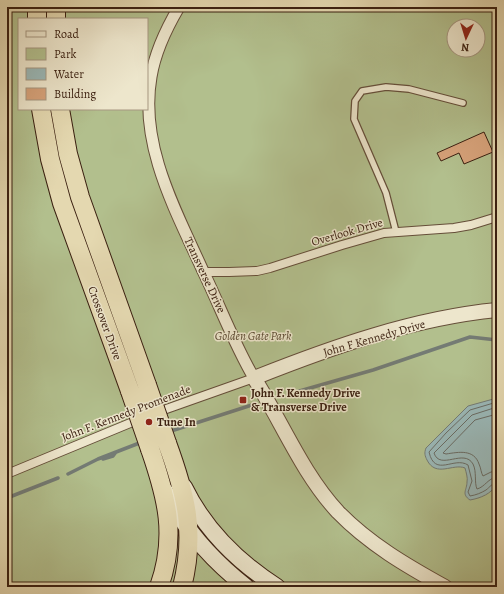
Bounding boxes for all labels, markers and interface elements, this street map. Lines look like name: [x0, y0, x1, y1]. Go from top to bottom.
legend: [18, 18, 148, 110]
north arrow: [446, 18, 486, 58]
text: Road: [54, 26, 80, 42]
text: N: [461, 40, 470, 55]
text: Park: [54, 46, 77, 62]
text: Water: [53, 66, 84, 82]
text: Building: [54, 86, 96, 102]
street label: Overlook Drive: [309, 214, 385, 250]
street label: Transverse Drive: [180, 234, 230, 316]
street label: Crossover Drive: [84, 284, 126, 362]
street label: John F Kennedy Drive: [321, 316, 427, 360]
park label: Golden Gate Park: [215, 328, 292, 344]
street label: John F. Kennedy Promenade: [59, 381, 193, 445]
place label: John F. Kennedy Drive & Transverse Drive: [251, 385, 361, 415]
marker: John F. Kennedy Drive & Transverse Drive: [238, 395, 248, 405]
place label: Tune In: [157, 414, 196, 430]
marker: Tune In: [144, 417, 154, 427]

